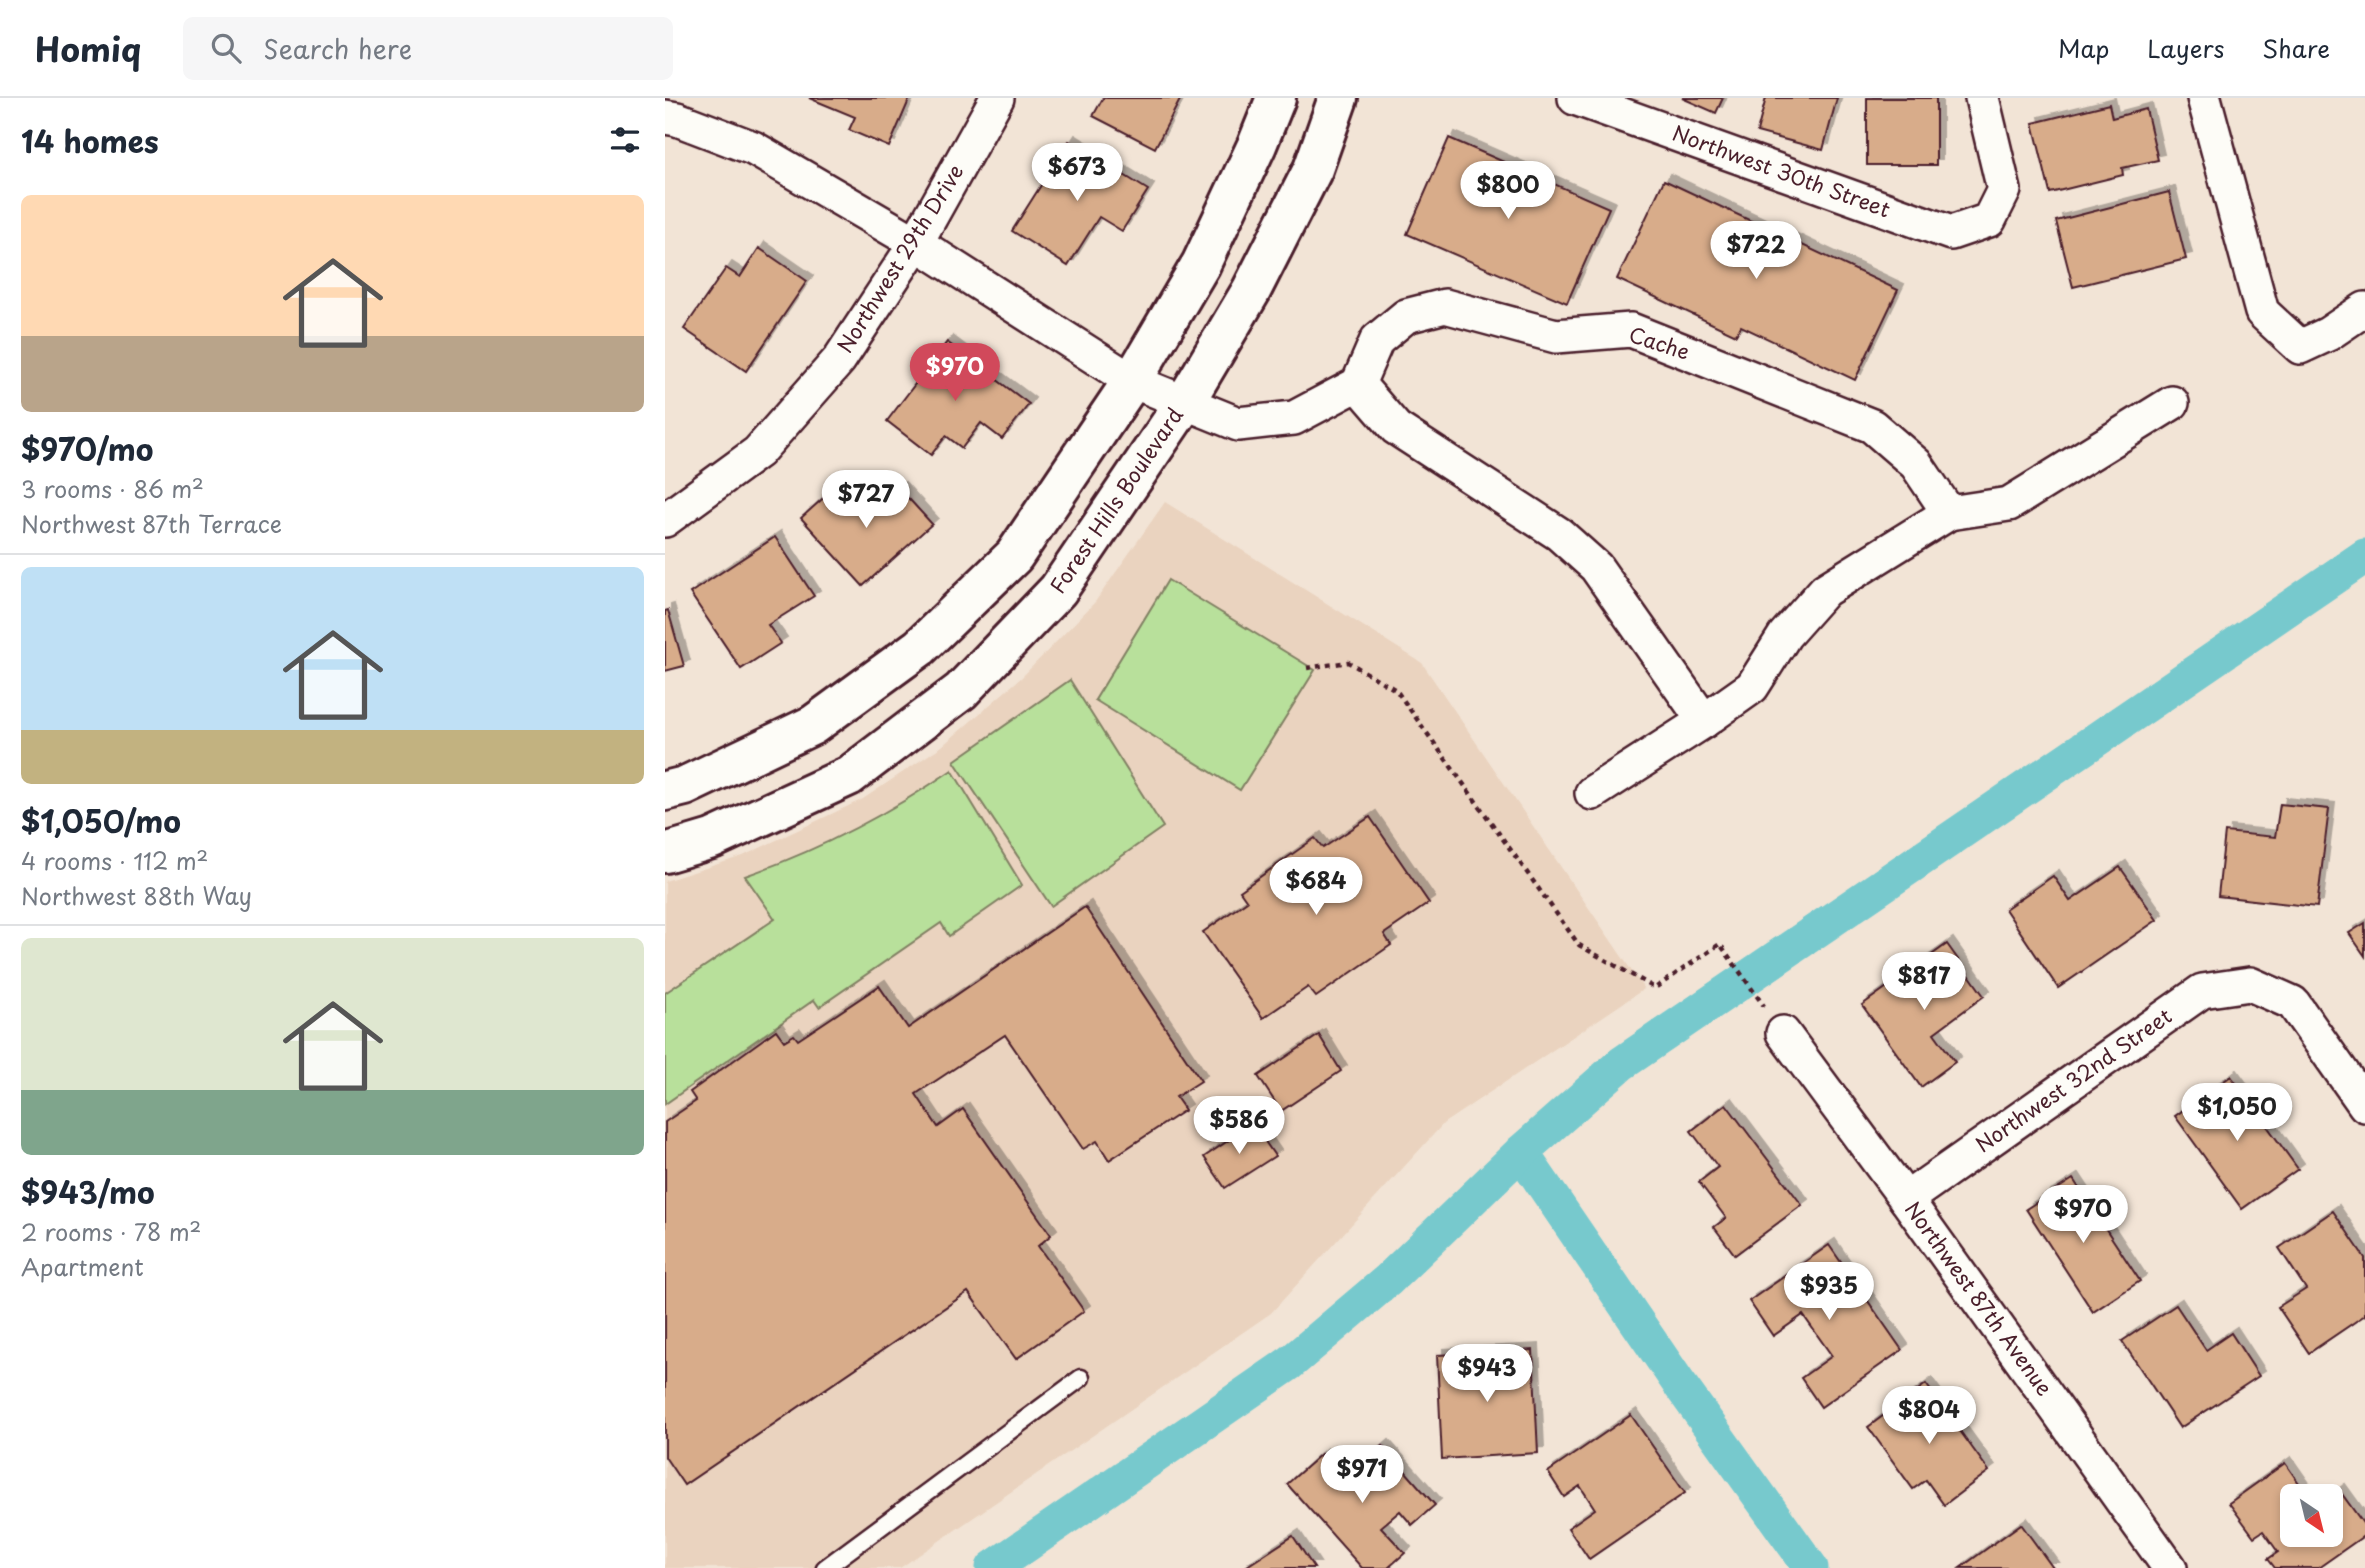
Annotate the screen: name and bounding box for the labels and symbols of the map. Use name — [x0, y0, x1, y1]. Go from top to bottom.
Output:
street label: Northwest 30th Street — [1668, 116, 1895, 224]
pin: $673 — [1036, 144, 1118, 203]
street label: Northwest 29th Drive — [828, 157, 970, 359]
pin: $800 — [1467, 162, 1549, 221]
pin: $722 — [1715, 222, 1797, 281]
street label: Cache — [1625, 317, 1694, 367]
pin: $970 — [914, 344, 996, 403]
street label: Forest Hills Boulevard — [1041, 400, 1190, 599]
pin: $727 — [825, 470, 907, 530]
pin: $684 — [1275, 858, 1357, 917]
pin: $817 — [1883, 953, 1965, 1012]
street label: Northwest 32nd Street — [1968, 999, 2178, 1159]
pin: $1,050 — [2180, 1084, 2294, 1143]
pin: $586 — [1198, 1096, 1280, 1156]
pin: $970 — [2042, 1186, 2124, 1245]
street label: Northwest 87th Avenue — [1898, 1194, 2061, 1402]
pin: $935 — [1788, 1262, 1870, 1322]
pin: $943 — [1446, 1344, 1528, 1404]
pin: $804 — [1888, 1386, 1970, 1446]
pin: $971 — [1321, 1446, 1403, 1505]
north arrow — [2280, 1484, 2343, 1547]

